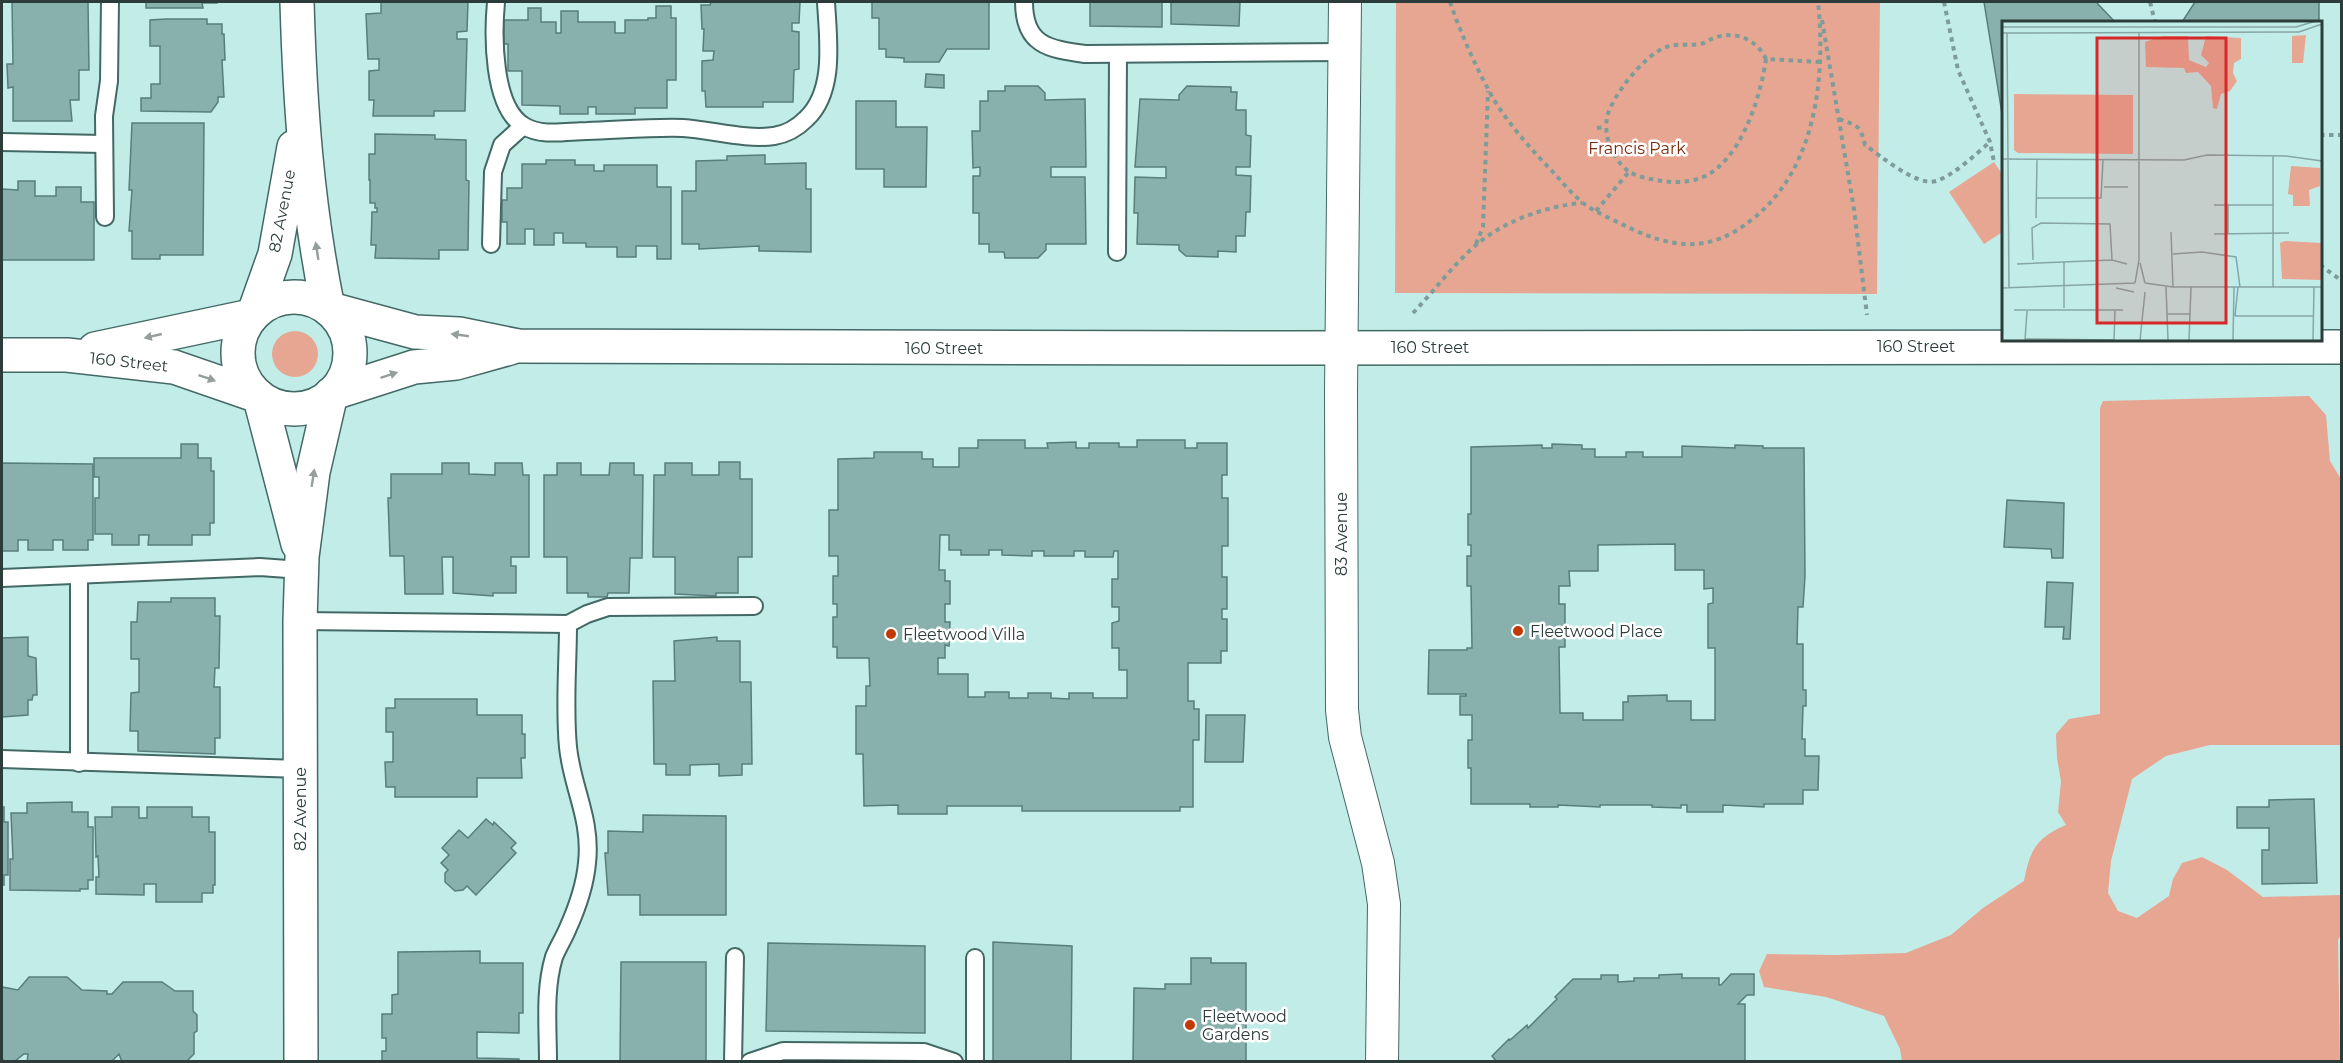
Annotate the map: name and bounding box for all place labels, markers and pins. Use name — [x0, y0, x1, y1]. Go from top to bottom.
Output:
place label: Fleetwood Place — [1530, 622, 1663, 641]
marker: Fleetwood Place — [1511, 624, 1525, 638]
place label: Fleetwood Villa — [903, 625, 1025, 644]
marker: Fleetwood Villa — [884, 627, 898, 641]
place label: Fleetwood Gardens — [1202, 1007, 1287, 1044]
marker: Fleetwood Gardens — [1183, 1018, 1197, 1032]

